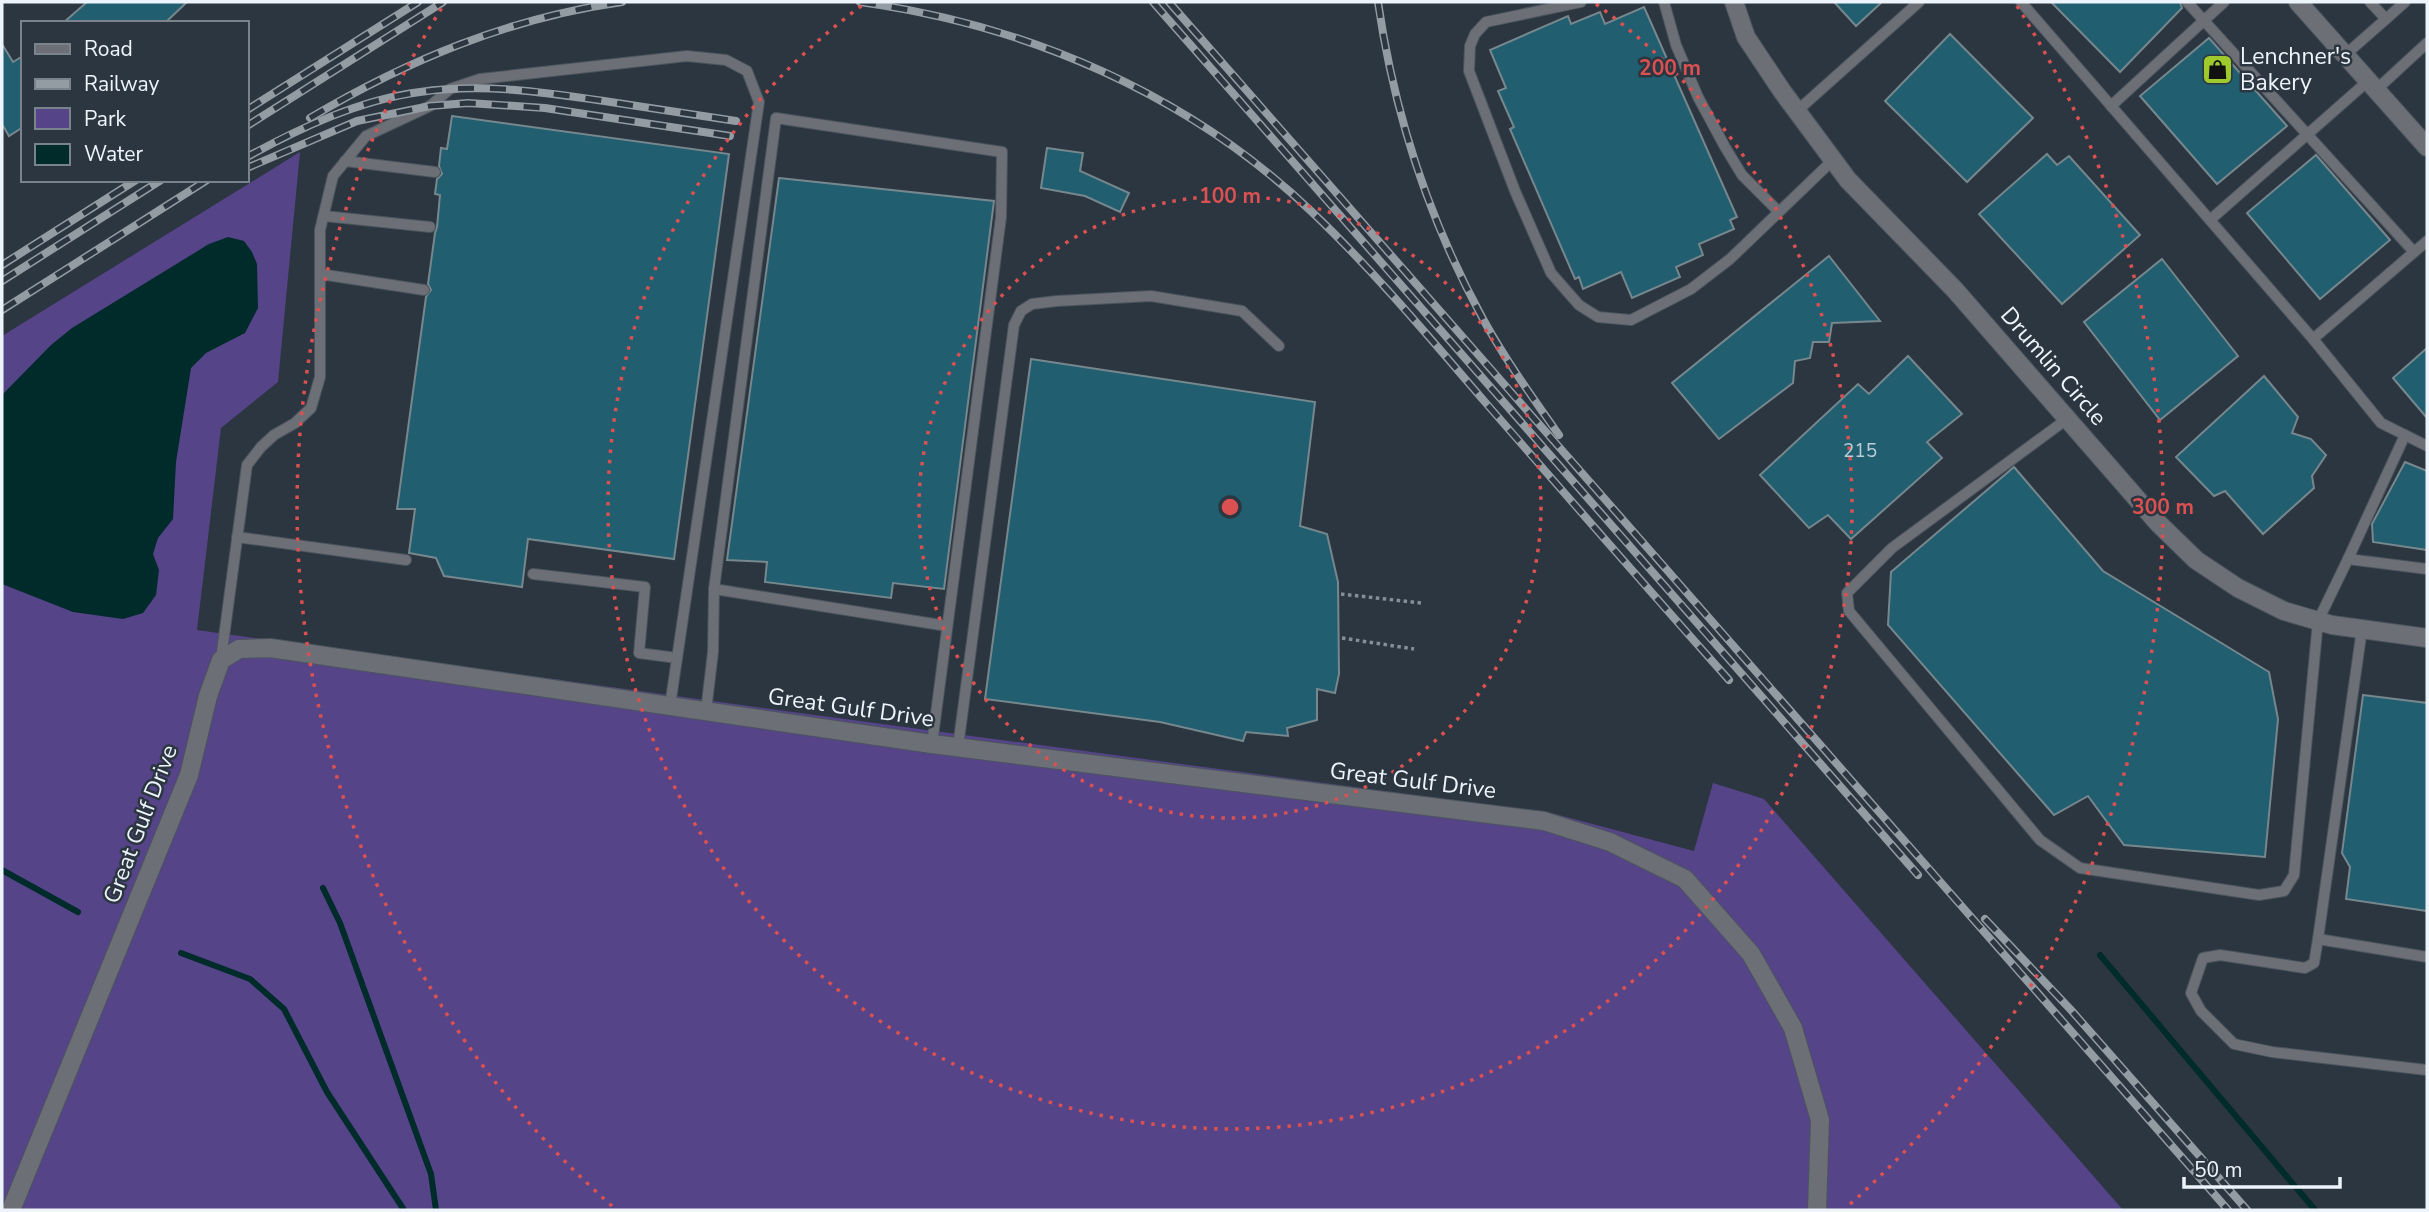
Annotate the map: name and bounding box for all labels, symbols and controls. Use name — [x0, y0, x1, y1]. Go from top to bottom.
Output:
legend — [21, 21, 248, 182]
text: Road — [84, 35, 133, 63]
place label: Lenchner's Bakery — [2240, 41, 2351, 98]
shop icon: Lenchner's Bakery — [2200, 52, 2234, 86]
text: 200 m — [1639, 54, 1701, 82]
text: Railway — [84, 70, 159, 98]
text: Park — [84, 105, 126, 133]
text: Water — [84, 140, 143, 168]
text: 100 m — [1199, 182, 1261, 210]
street label: Drumlin Circle — [1994, 300, 2114, 432]
house number: 215 — [1843, 438, 1877, 464]
text: 300 m — [2132, 493, 2194, 521]
centre of rings — [1218, 495, 1242, 519]
street label: Great Gulf Drive — [766, 680, 936, 735]
street label: Great Gulf Drive — [96, 740, 185, 908]
street label: Great Gulf Drive — [1328, 755, 1498, 806]
scale bar — [2184, 1146, 2340, 1190]
text: 50 m — [2194, 1156, 2243, 1184]

